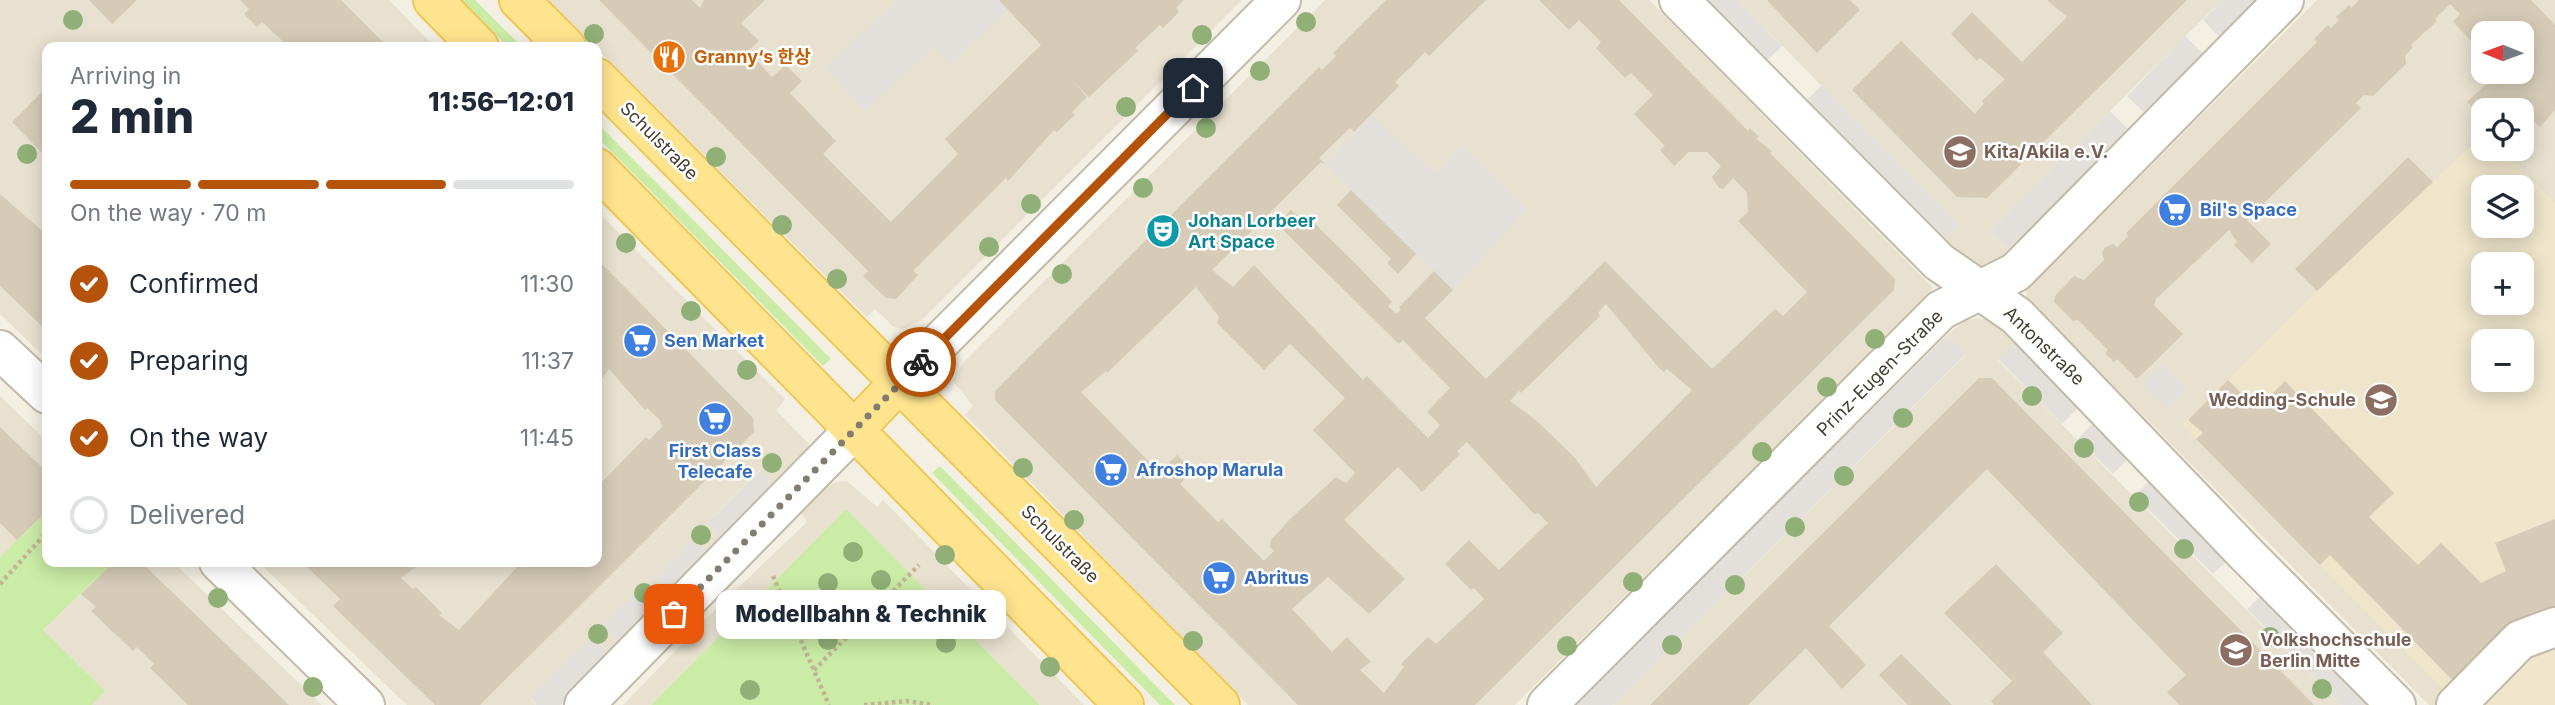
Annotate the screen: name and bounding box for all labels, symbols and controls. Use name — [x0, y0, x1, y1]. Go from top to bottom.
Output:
north arrow — [2471, 21, 2534, 84]
map controls — [2471, 21, 2534, 392]
restaurant icon: Granny‘s 한상 — [650, 38, 688, 76]
place label: Granny‘s 한상 — [694, 46, 811, 67]
pin — [1163, 58, 1223, 118]
text: Arriving in — [70, 62, 181, 90]
icon: home — [1174, 69, 1212, 107]
text: 11:56–12:01 — [428, 86, 574, 117]
text: 2 min — [70, 88, 194, 144]
street label: Schulstraße — [616, 97, 703, 184]
button: locate — [2471, 98, 2534, 161]
school or university icon: Kita/Akila e.V. — [1941, 133, 1979, 171]
place label: Kita/Akila e.V. — [1984, 141, 2108, 162]
button: layers — [2471, 175, 2534, 238]
supermarket icon: Bil's Space — [2156, 191, 2194, 229]
text: On the way · 70 m — [70, 199, 266, 227]
place label: Bil's Space — [2200, 199, 2297, 220]
place label: Johan Lorbeer Art Space — [1188, 210, 1316, 252]
theatre icon: Johan Lorbeer Art Space — [1144, 212, 1182, 250]
button: + — [2471, 252, 2534, 315]
icon: check — [70, 265, 108, 303]
text: Confirmed — [129, 268, 259, 299]
text: 11:30 — [520, 270, 574, 298]
street label: Antonstraße — [2000, 302, 2089, 389]
street label: Prinz-Eugen-Straße — [1812, 305, 1947, 440]
supermarket icon: Sen Market — [621, 322, 659, 360]
courier — [886, 327, 956, 397]
button: − — [2471, 329, 2534, 392]
place label: Sen Market — [664, 330, 765, 351]
icon: check — [70, 342, 108, 380]
icon: bike — [902, 343, 940, 381]
text: Preparing — [129, 345, 249, 376]
text: 11:37 — [521, 347, 574, 375]
school or university icon: Wedding-Schule — [2362, 381, 2400, 419]
place label: Wedding-Schule — [2209, 389, 2356, 410]
supermarket icon: First Class Telecafe — [696, 400, 734, 438]
icon: check — [70, 419, 108, 457]
text: On the way — [129, 422, 268, 453]
text: 11:45 — [520, 424, 574, 452]
place label: First Class Telecafe — [669, 440, 761, 482]
supermarket icon: Afroshop Marula — [1092, 451, 1130, 489]
place label: Afroshop Marula — [1136, 459, 1283, 480]
text: Delivered — [129, 499, 245, 530]
street label: Schulstraße — [1017, 500, 1104, 587]
supermarket icon: Abritus — [1200, 559, 1238, 597]
place label: Abritus — [1244, 567, 1309, 588]
pin — [644, 584, 704, 644]
callout: Modellbahn & Technik — [716, 590, 1006, 638]
icon: bag — [655, 595, 693, 633]
text: Modellbahn & Technik — [735, 600, 987, 628]
place label: Volkshochschule Berlin Mitte — [2260, 629, 2412, 671]
school or university icon: Volkshochschule Berlin Mitte — [2217, 631, 2255, 669]

